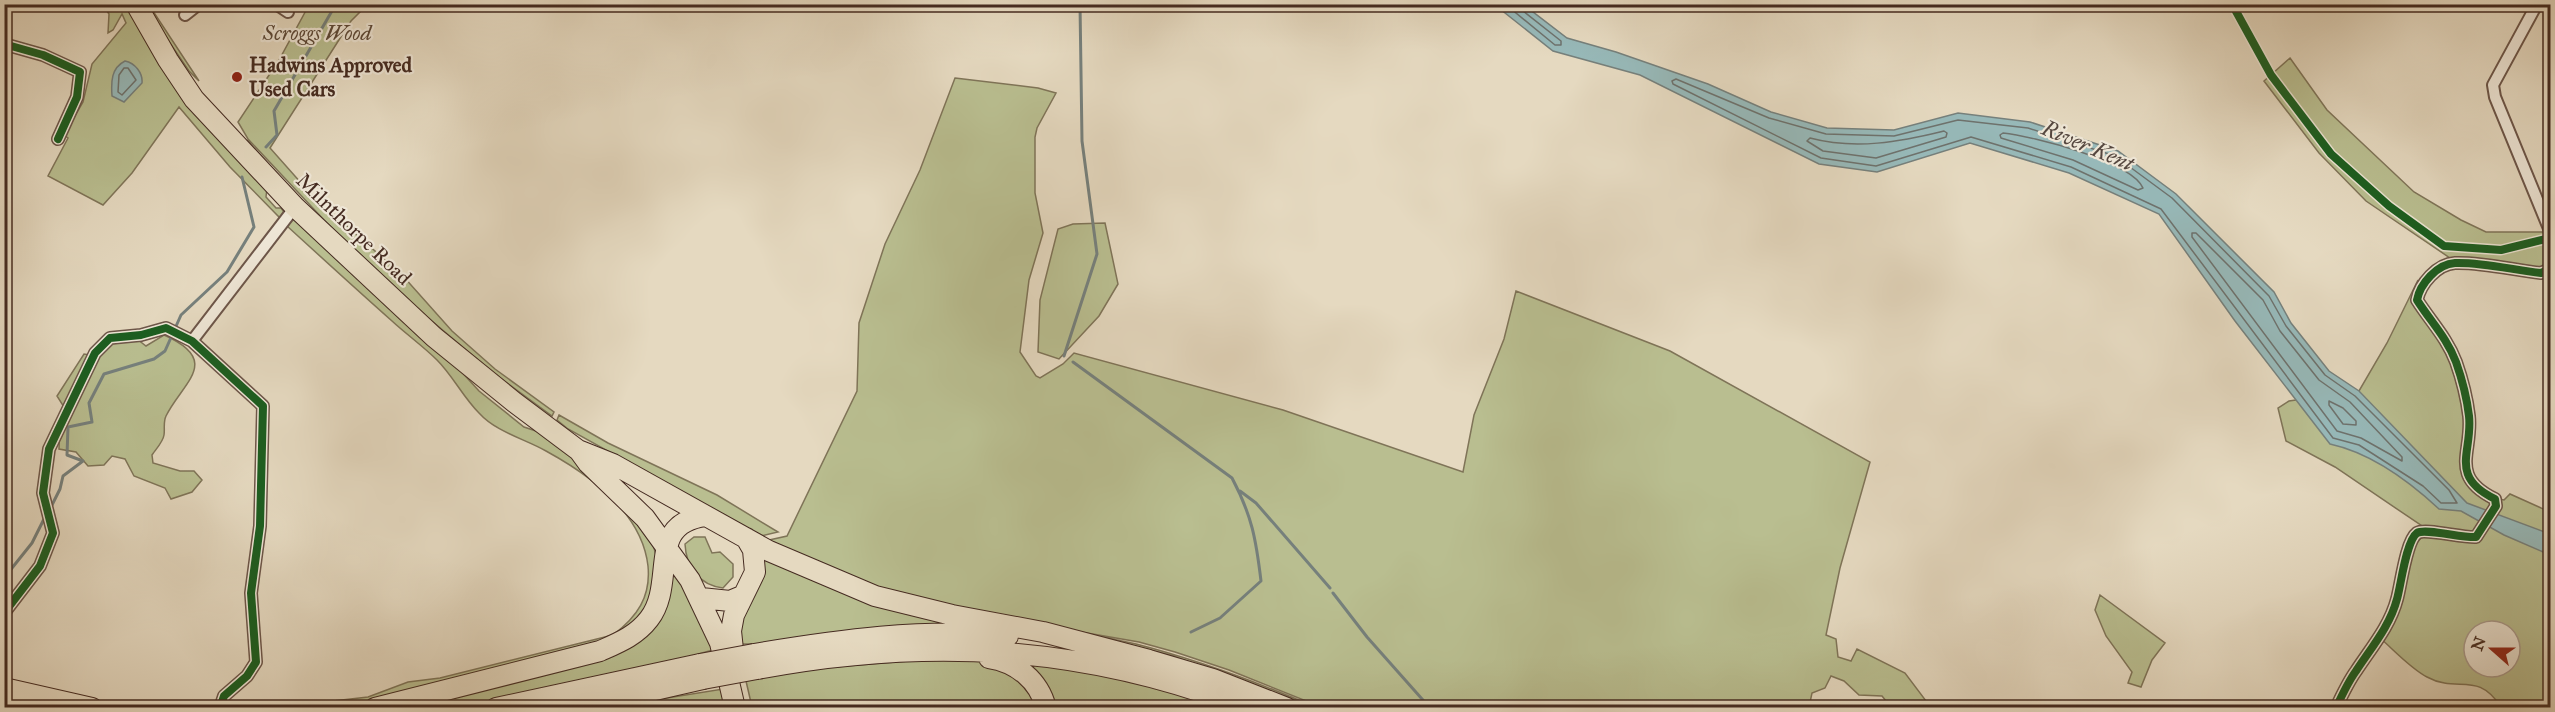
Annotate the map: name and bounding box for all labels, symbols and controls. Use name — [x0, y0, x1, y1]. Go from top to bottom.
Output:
park label: Scroggs Wood — [262, 20, 373, 46]
place label: Hadwins Approved Used Cars — [249, 52, 413, 102]
marker: Hadwins Approved Used Cars — [230, 70, 244, 84]
water label: River Kent — [2037, 114, 2139, 177]
street label: Milnthorpe Road — [291, 167, 417, 291]
north arrow — [2462, 619, 2522, 679]
text: N — [2467, 634, 2490, 654]

